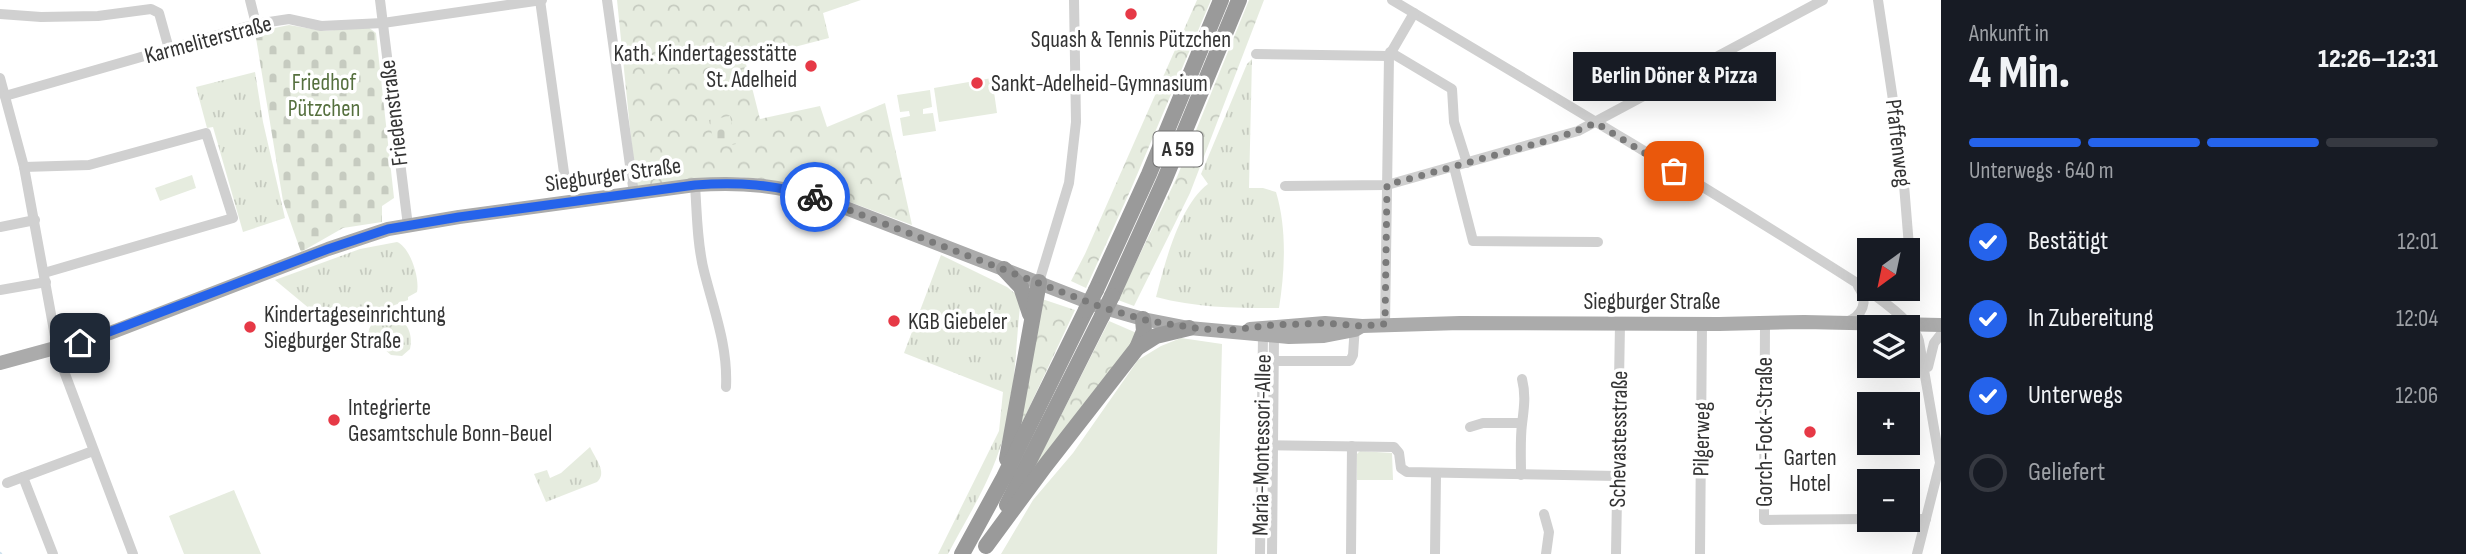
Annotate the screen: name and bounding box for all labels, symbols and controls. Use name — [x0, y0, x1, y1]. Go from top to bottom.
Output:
marker: Squash & Tennis Pützchen — [1123, 6, 1139, 22]
street label: Karmeliterstraße — [142, 10, 275, 70]
text: Ankunft in — [1969, 20, 2049, 48]
place label: Squash & Tennis Pützchen — [1031, 26, 1231, 54]
place label: Kath. Kindertagesstätte St. Adelheid — [614, 40, 797, 94]
text: 12:26–12:31 — [2318, 44, 2438, 75]
text: 4 Min. — [1969, 46, 2070, 101]
callout: Berlin Döner & Pizza — [1572, 52, 1776, 101]
street label: Friedenstraße — [374, 58, 414, 168]
marker: Kath. Kindertagesstätte St. Adelheid — [803, 58, 819, 74]
text: Berlin Döner & Pizza — [1592, 62, 1757, 90]
park label: Friedhof Pützchen — [288, 69, 360, 123]
place label: Sankt-Adelheid-Gymnasium — [991, 70, 1208, 98]
marker: Sankt-Adelheid-Gymnasium — [969, 75, 985, 91]
street label: Pfaffenweg — [1879, 98, 1917, 189]
road number: A 59 — [1154, 132, 1202, 166]
pin — [1644, 141, 1704, 201]
street label: Siegburger Straße — [543, 152, 683, 198]
icon: bag — [1655, 152, 1693, 190]
text: Unterwegs · 640 m — [1969, 157, 2114, 185]
courier — [780, 162, 850, 232]
icon: bike — [796, 178, 834, 216]
icon: check — [1969, 223, 2007, 261]
text: Bestätigt — [2028, 226, 2108, 257]
text: 12:01 — [2398, 228, 2438, 256]
north arrow — [1857, 238, 1920, 301]
map controls — [1857, 238, 1920, 532]
street label: Siegburger Straße — [1583, 288, 1721, 316]
icon: check — [1969, 300, 2007, 338]
place label: Kindertageseinrichtung Siegburger Straße — [264, 301, 446, 355]
text: In Zubereitung — [2028, 303, 2154, 334]
text: 12:04 — [2396, 305, 2438, 333]
place label: KGB Giebeler — [908, 308, 1008, 336]
pin — [50, 313, 110, 373]
marker: KGB Giebeler — [886, 313, 902, 329]
button: layers — [1857, 315, 1920, 378]
marker: Kindertageseinrichtung Siegburger Straße — [242, 319, 258, 335]
icon: home — [61, 324, 99, 362]
street label: Maria-Montessori-Allee — [1246, 354, 1278, 536]
street label: Gorch-Fock-Straße — [1751, 357, 1779, 507]
street label: Schevastesstraße — [1604, 370, 1634, 508]
icon: check — [1969, 377, 2007, 415]
text: Unterwegs — [2028, 380, 2123, 411]
text: 12:06 — [2396, 382, 2438, 410]
button: + — [1857, 392, 1920, 455]
place label: Integrierte Gesamtschule Bonn-Beuel — [348, 394, 552, 448]
street label: Pilgerweg — [1687, 401, 1717, 477]
marker: Integrierte Gesamtschule Bonn-Beuel — [326, 412, 342, 428]
marker: Garten Hotel — [1802, 424, 1818, 440]
place label: Garten Hotel — [1783, 444, 1837, 498]
text: Geliefert — [2028, 457, 2105, 488]
button: − — [1857, 469, 1920, 532]

